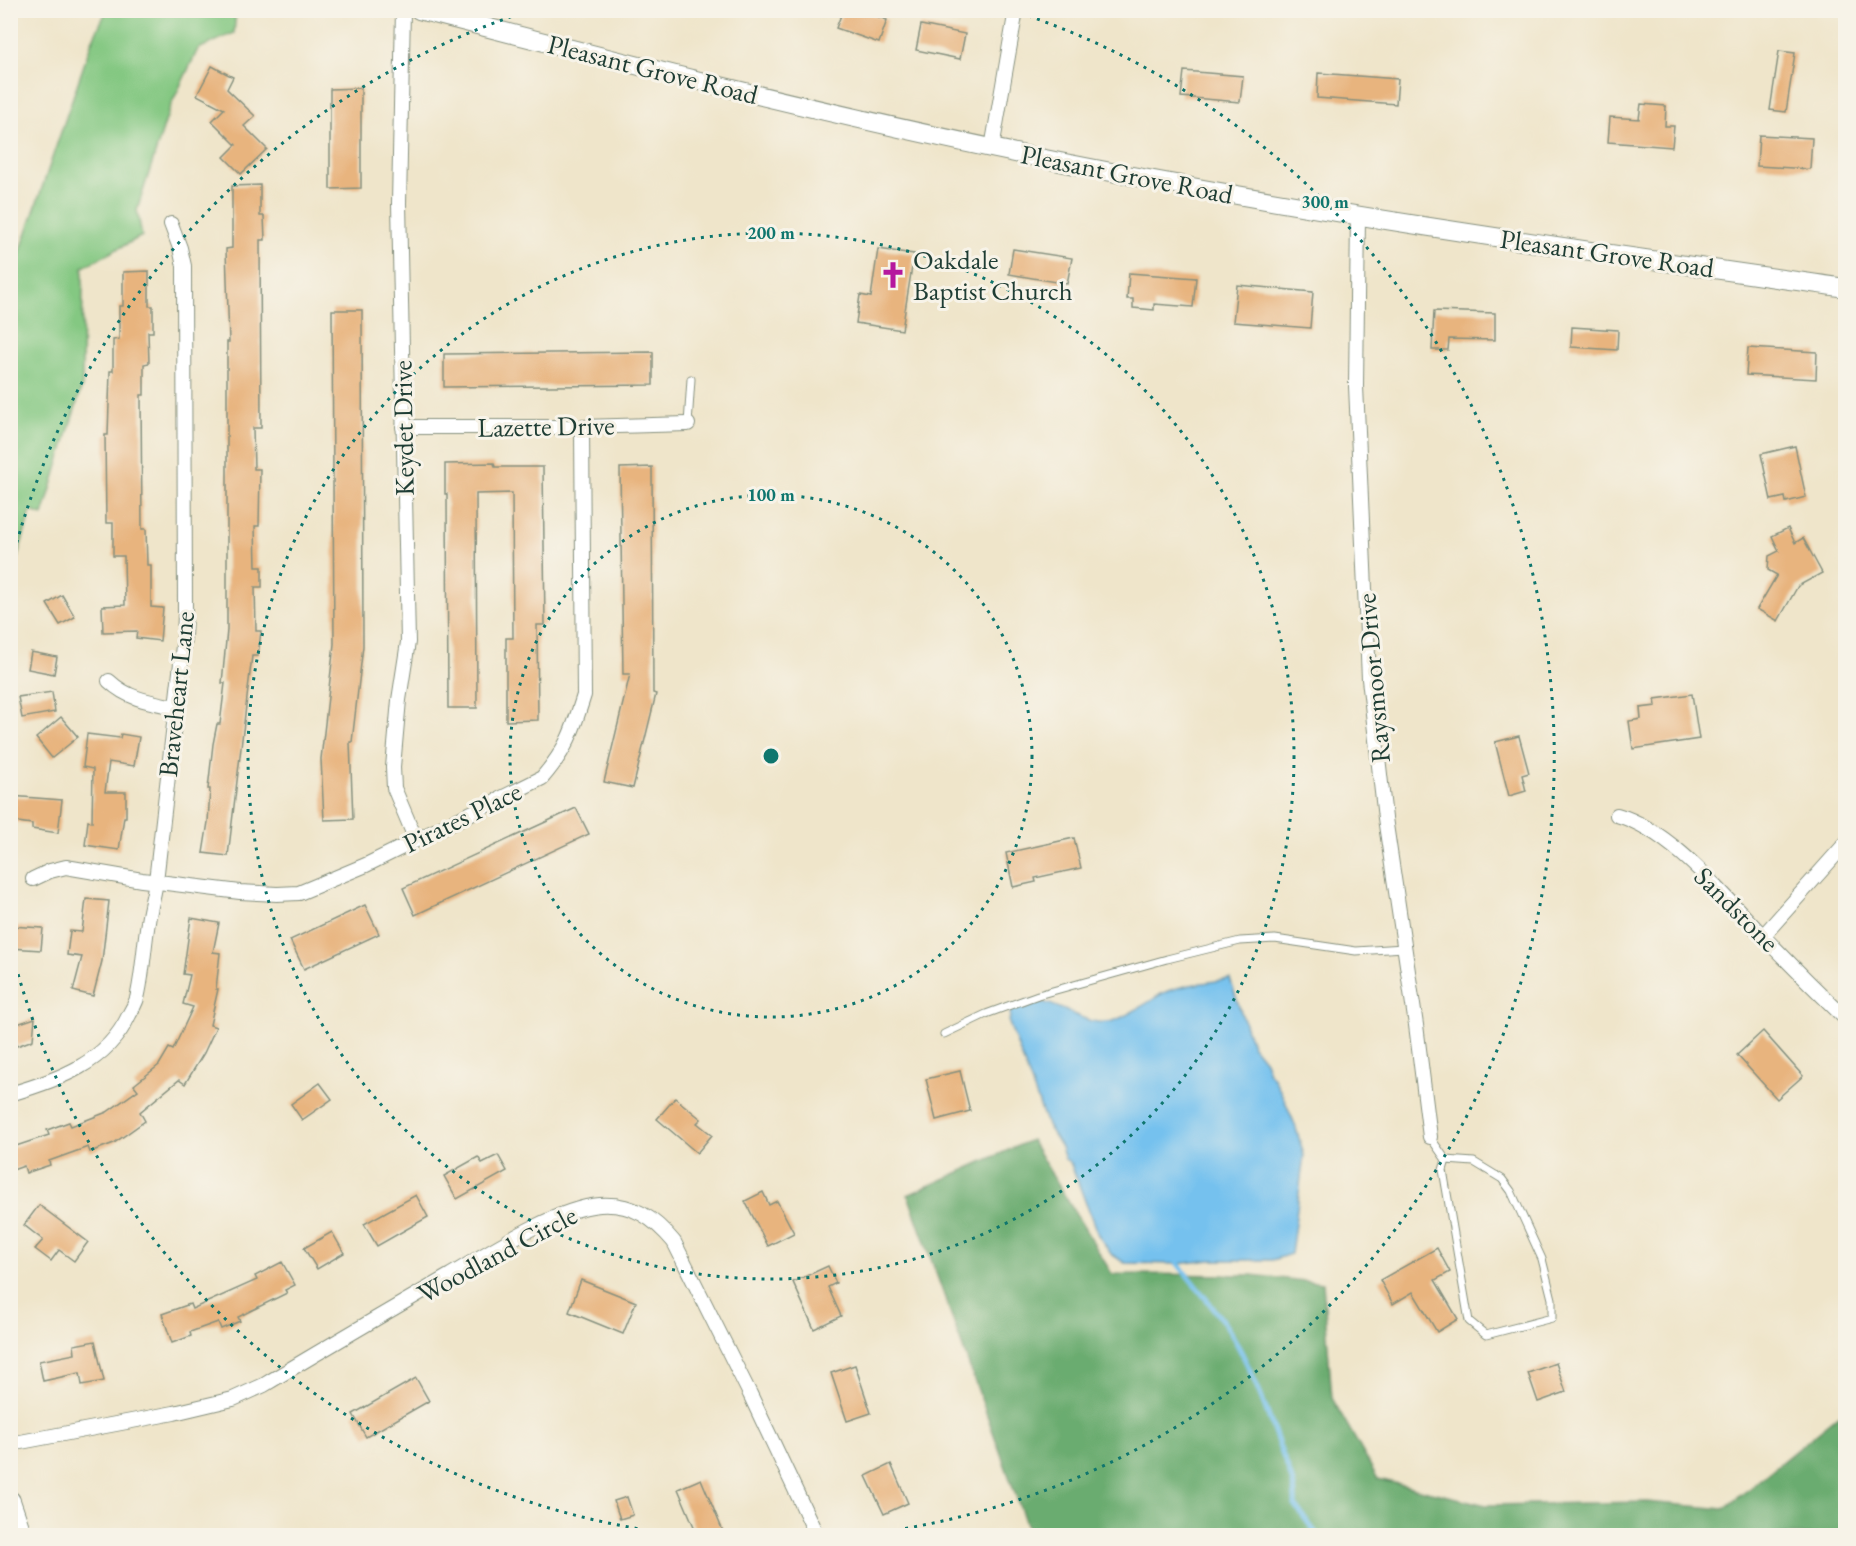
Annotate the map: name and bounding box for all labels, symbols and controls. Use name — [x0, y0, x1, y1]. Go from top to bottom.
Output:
street label: Pleasant Grove Road — [544, 26, 762, 112]
street label: Pleasant Grove Road — [1018, 136, 1236, 212]
text: 300 m — [1301, 190, 1349, 213]
text: 200 m — [747, 221, 795, 244]
street label: Pleasant Grove Road — [1498, 221, 1716, 285]
place label: Oakdale Baptist Church — [913, 242, 1073, 308]
church icon: Oakdale Baptist Church — [878, 260, 908, 290]
street label: Keydet Drive — [384, 360, 422, 496]
street label: Lazette Drive — [477, 407, 615, 445]
text: 100 m — [747, 483, 795, 506]
street label: Raysmoor Drive — [1348, 592, 1398, 764]
street label: Braveheart Lane — [150, 610, 202, 778]
centre of rings — [761, 746, 781, 766]
street label: Pirates Place — [397, 773, 527, 861]
street label: Sandstone — [1687, 859, 1787, 959]
street label: Woodland Circle — [411, 1197, 583, 1311]

